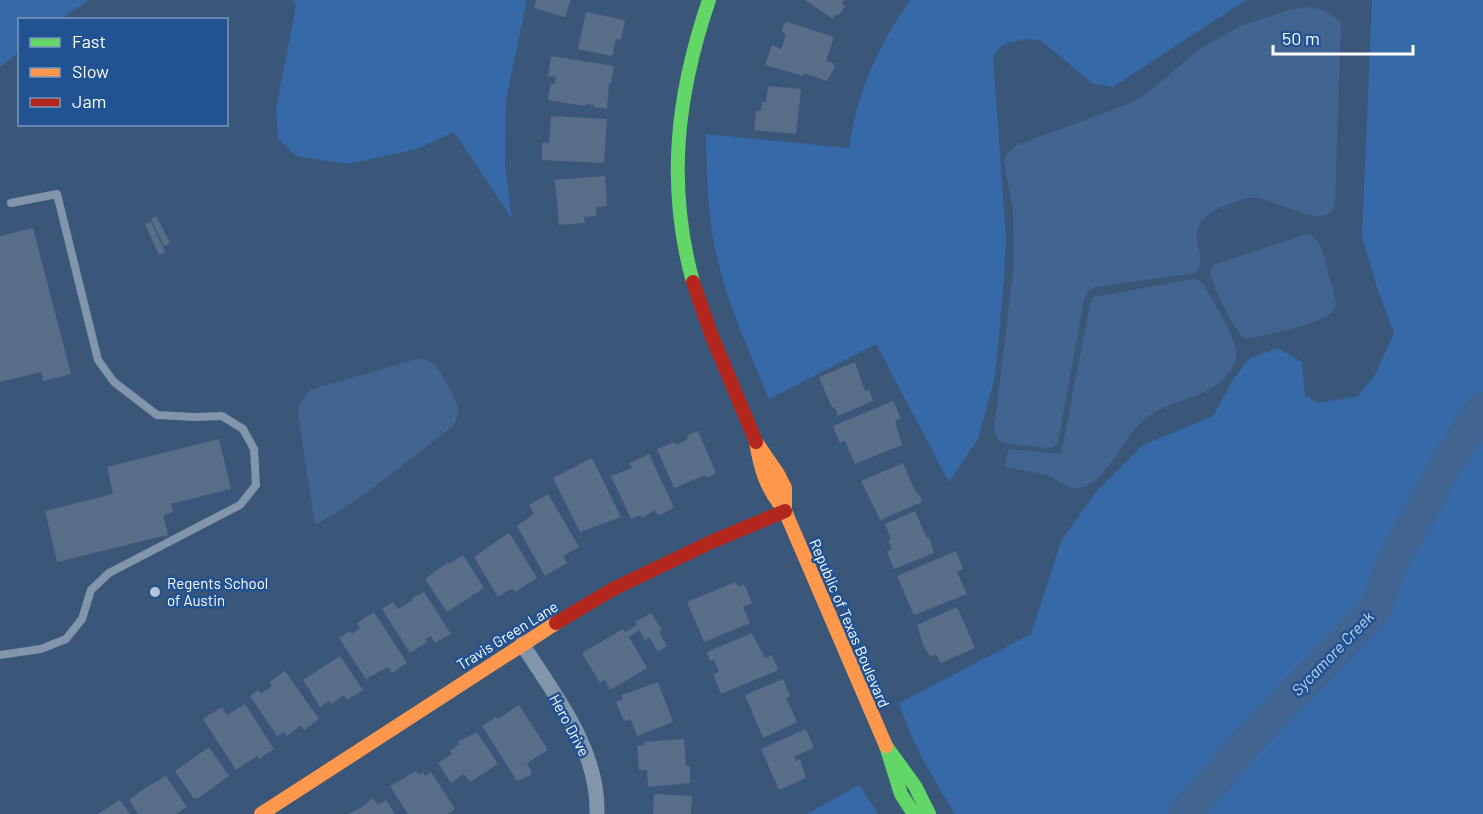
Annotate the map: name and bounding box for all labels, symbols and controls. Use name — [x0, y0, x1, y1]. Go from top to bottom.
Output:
legend — [18, 18, 228, 126]
scale bar — [1273, 18, 1412, 56]
text: 50 m — [1282, 27, 1320, 49]
text: Fast — [72, 30, 106, 52]
text: Slow — [72, 60, 109, 82]
text: Jam — [72, 90, 106, 112]
street label: Republic of Texas Boulevard — [806, 536, 894, 710]
place label: Regents School of Austin — [167, 574, 268, 609]
marker: Regents School of Austin — [148, 585, 162, 599]
street label: Travis Green Lane — [453, 597, 561, 673]
water label: Sycamore Creek — [1287, 607, 1377, 699]
street label: Hero Drive — [546, 691, 594, 759]

